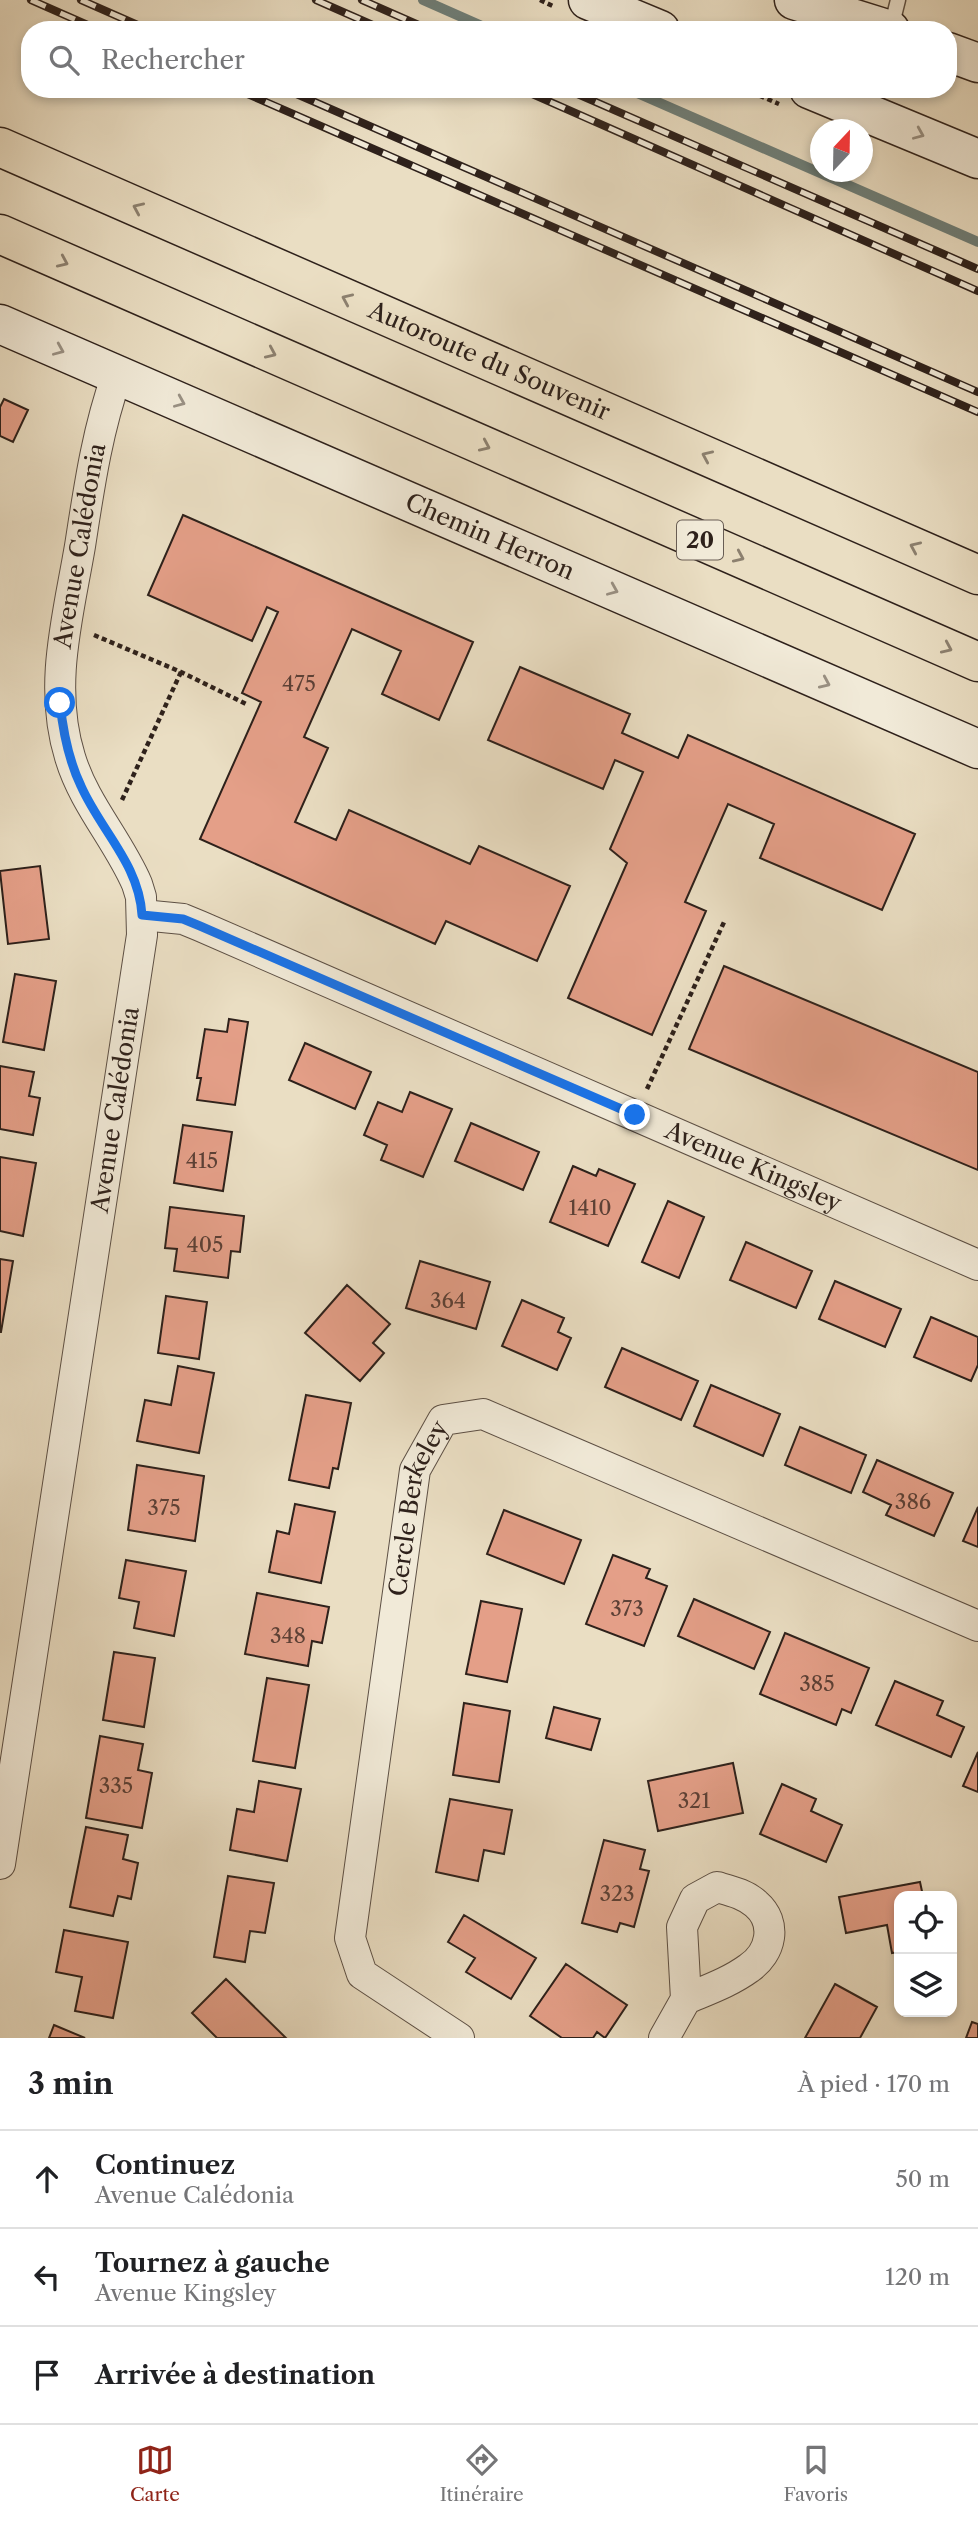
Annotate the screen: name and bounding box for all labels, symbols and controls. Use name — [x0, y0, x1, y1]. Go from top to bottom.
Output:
search box — [21, 21, 957, 98]
icon: search — [45, 41, 83, 79]
text: Rechercher — [101, 44, 245, 76]
north arrow — [810, 119, 873, 182]
one-way arrow — [911, 126, 924, 140]
one-way arrow — [133, 202, 146, 216]
one-way arrow — [55, 254, 68, 268]
one-way arrow — [342, 293, 354, 307]
street label: Autoroute du Souvenir — [363, 295, 615, 426]
one-way arrow — [51, 342, 64, 356]
one-way arrow — [264, 345, 276, 359]
one-way arrow — [173, 394, 185, 408]
one-way arrow — [478, 438, 491, 452]
street label: Avenue Calédonia — [48, 440, 111, 651]
one-way arrow — [702, 450, 714, 464]
street label: Chemin Herron — [401, 487, 579, 586]
road number: 20 — [677, 520, 723, 560]
one-way arrow — [910, 541, 923, 555]
one-way arrow — [732, 549, 744, 563]
one-way arrow — [606, 582, 618, 596]
one-way arrow — [940, 640, 952, 654]
house number: 475 — [282, 671, 316, 696]
one-way arrow — [818, 674, 830, 688]
route start — [44, 687, 75, 718]
street label: Avenue Calédonia — [85, 1004, 145, 1216]
route end — [619, 1099, 650, 1130]
street label: Avenue Kingsley — [660, 1115, 847, 1218]
house number: 415 — [186, 1148, 218, 1173]
house number: 1410 — [568, 1195, 612, 1220]
house number: 405 — [187, 1232, 223, 1257]
house number: 364 — [430, 1288, 466, 1313]
street label: Cercle Berkeley — [383, 1415, 454, 1598]
house number: 386 — [895, 1489, 931, 1514]
house number: 375 — [147, 1495, 181, 1520]
house number: 373 — [610, 1596, 644, 1621]
house number: 348 — [270, 1623, 306, 1648]
house number: 385 — [799, 1671, 835, 1696]
house number: 335 — [99, 1773, 133, 1798]
house number: 321 — [678, 1788, 710, 1813]
house number: 323 — [599, 1881, 635, 1906]
map controls — [894, 1891, 957, 2017]
button: locate — [894, 1891, 957, 1954]
button: layers — [894, 1954, 957, 2017]
text: 3 min — [28, 2065, 114, 2102]
text: À pied · 170 m — [798, 2070, 950, 2098]
text: Continuez — [95, 2149, 235, 2181]
icon: ahead — [28, 2160, 66, 2198]
text: 50 m — [895, 2165, 950, 2193]
text: Avenue Calédonia — [95, 2181, 294, 2209]
text: Tournez à gauche — [95, 2247, 330, 2279]
icon: left — [28, 2258, 66, 2296]
text: 120 m — [885, 2263, 950, 2291]
text: Avenue Kingsley — [95, 2279, 276, 2307]
icon: arrive — [28, 2356, 66, 2394]
text: Arrivée à destination — [95, 2359, 375, 2391]
tab: Carte — [130, 2441, 180, 2506]
tab: Itinéraire — [440, 2441, 524, 2506]
tab: Favoris — [783, 2441, 848, 2506]

